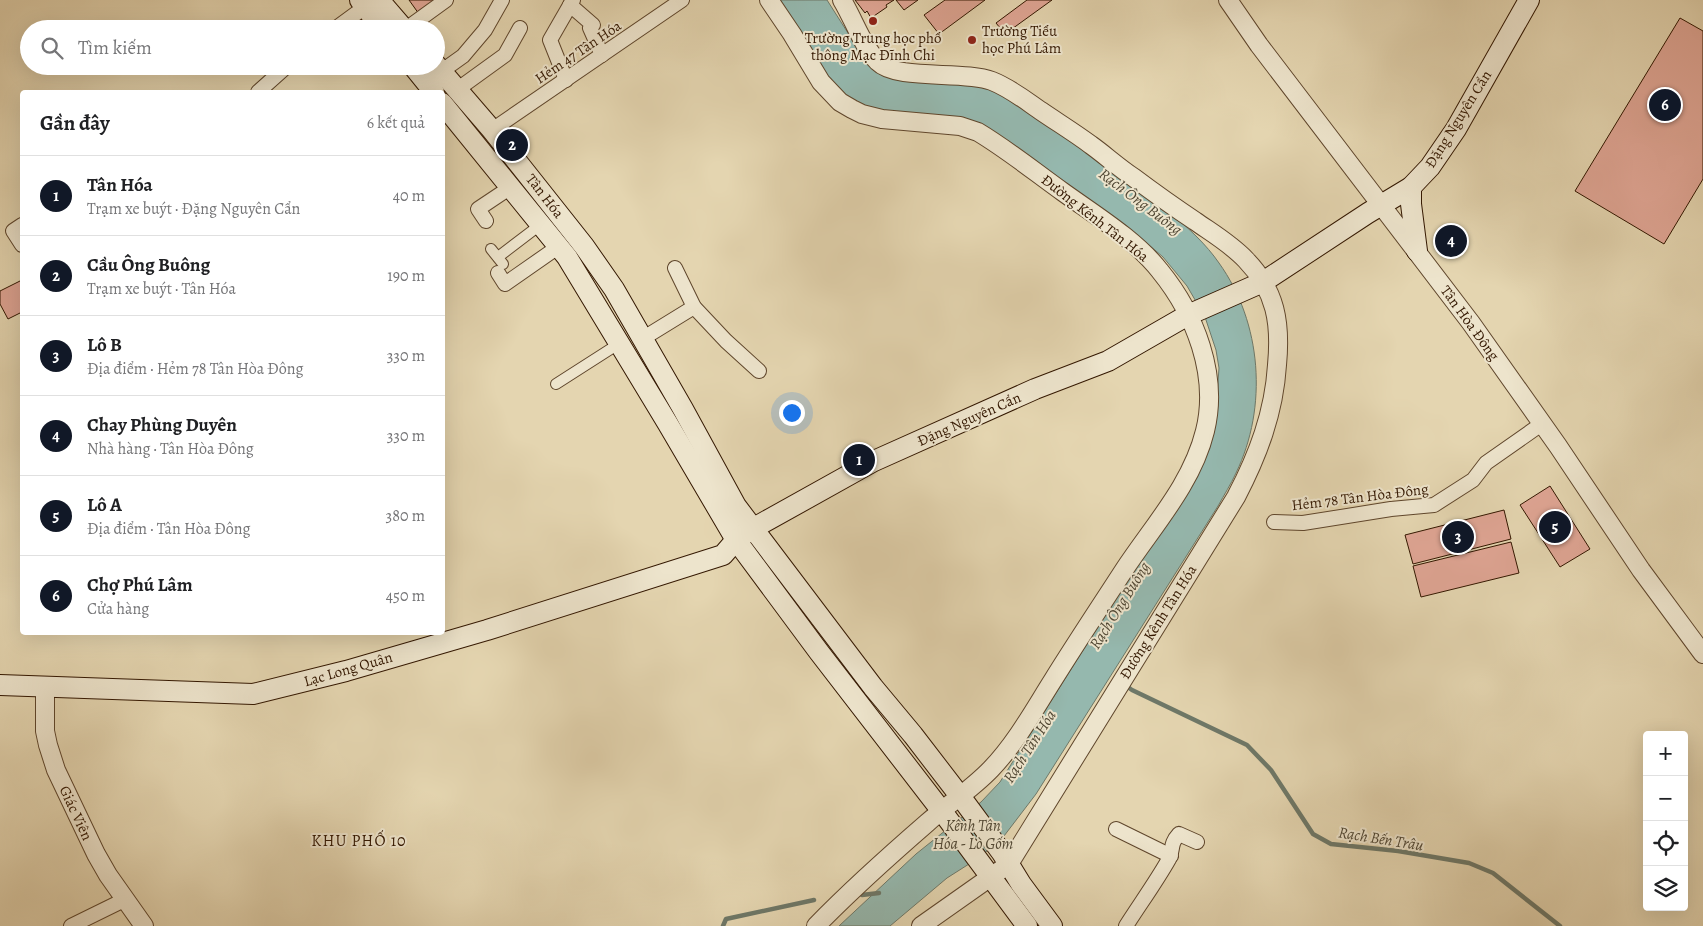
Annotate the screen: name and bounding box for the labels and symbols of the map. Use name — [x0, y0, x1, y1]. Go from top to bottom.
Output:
marker: Trường Trung học phổ thông Mạc Đĩnh Chi — [867, 15, 879, 27]
street label: Hẻm 47 Tân Hóa — [531, 16, 625, 88]
place label: Trường Tiểu học Phú Lâm — [982, 21, 1062, 58]
place label: Trường Trung học phổ thông Mạc Đĩnh Chi — [805, 28, 941, 65]
marker: Trường Tiểu học Phú Lâm — [966, 34, 978, 46]
street label: Đặng Nguyên Cẩn — [1420, 66, 1496, 172]
pin: 6 — [1649, 86, 1681, 124]
pin: 2 — [496, 126, 528, 164]
water label: Rạch Ông Buông — [1094, 163, 1187, 240]
street label: Tân Hóa — [521, 170, 569, 222]
street label: Đường Kênh Tân Hóa — [1037, 170, 1153, 266]
pin: 4 — [1435, 222, 1467, 260]
street label: Tân Hòa Đông — [1436, 282, 1504, 365]
street label: Đặng Nguyên Cẩn — [914, 387, 1024, 451]
your location — [779, 400, 805, 426]
pin: 1 — [843, 441, 875, 479]
street label: Hẻm 78 Tân Hòa Đông — [1290, 479, 1430, 515]
pin: 5 — [1539, 508, 1571, 546]
pin: 3 — [1442, 518, 1474, 556]
water label: Rạch Ông Buông — [1084, 558, 1155, 653]
street label: Đường Kênh Tân Hóa — [1115, 561, 1201, 683]
street label: Lạc Long Quân — [301, 647, 395, 691]
water label: Rạch Tân Hóa — [998, 705, 1062, 787]
street label: Giác Viên — [55, 782, 97, 844]
water label: Kênh Tân Hóa - Lò Gốm — [933, 815, 1013, 855]
water label: Rạch Bến Trâu — [1337, 821, 1425, 857]
district label: KHU PHỐ 10 — [311, 830, 407, 852]

